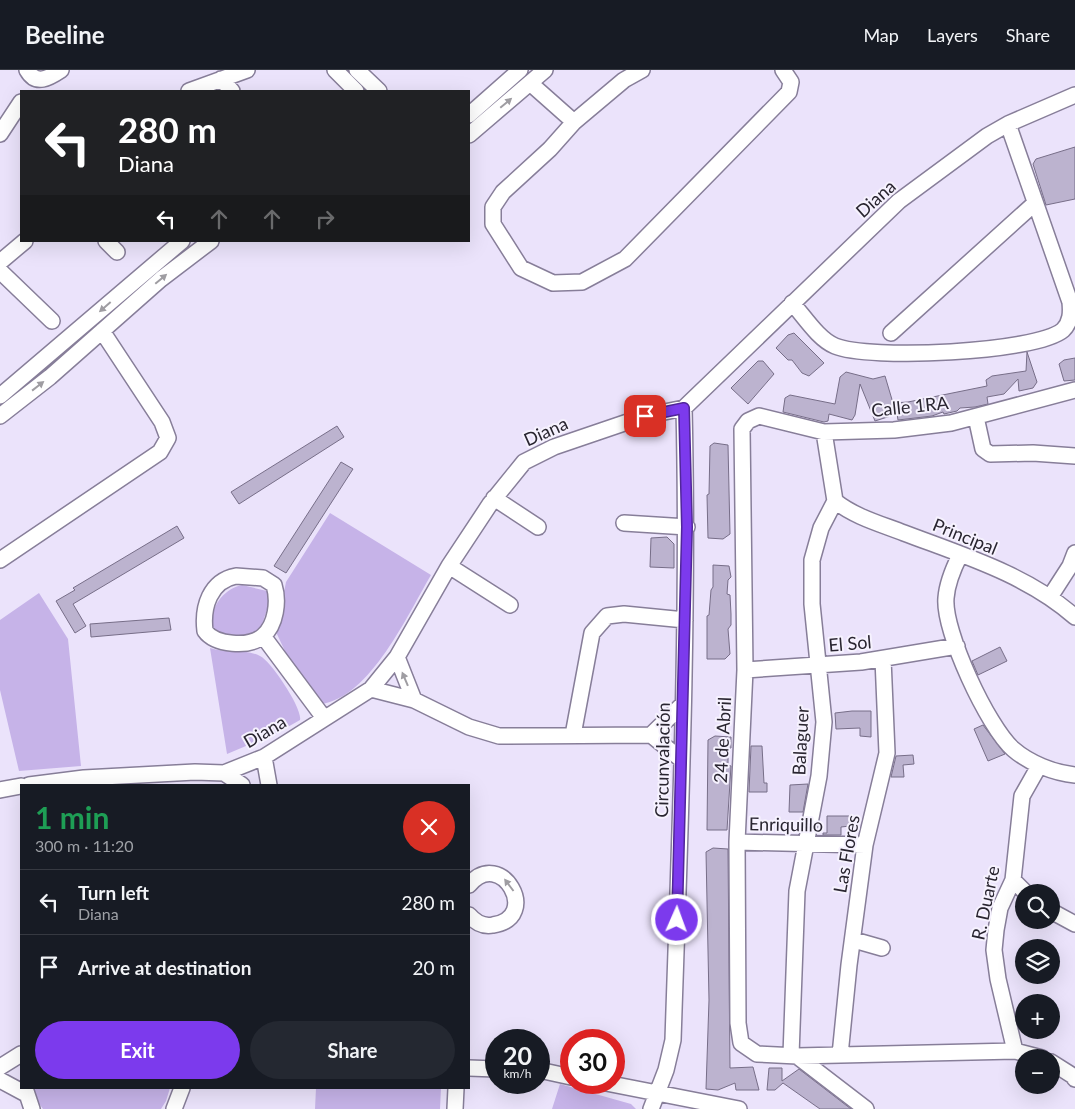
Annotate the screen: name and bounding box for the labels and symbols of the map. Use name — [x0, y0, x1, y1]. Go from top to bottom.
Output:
one-way arrow — [500, 98, 512, 109]
street label: Diana — [851, 175, 900, 222]
one-way arrow — [154, 274, 167, 285]
one-way arrow — [99, 301, 111, 313]
one-way arrow — [32, 381, 45, 392]
street label: Calle 1RA — [870, 391, 950, 421]
pin — [624, 395, 666, 437]
street label: Diana — [520, 412, 571, 450]
street label: Principal — [930, 513, 1001, 559]
street label: El Sol — [827, 630, 872, 656]
one-way arrow — [401, 672, 409, 686]
street label: 24 de Abril — [709, 696, 735, 784]
street label: Circunvalación — [650, 702, 674, 818]
street label: Balaguer — [787, 705, 813, 776]
street label: Diana — [239, 710, 290, 752]
street label: Enriquillo — [749, 812, 823, 836]
street label: Las Flores — [828, 813, 864, 894]
street label: R. Duarte — [966, 864, 1004, 942]
one-way arrow — [504, 878, 514, 892]
position arrow — [650, 893, 702, 945]
speed limit sign: 30 — [560, 1029, 625, 1094]

